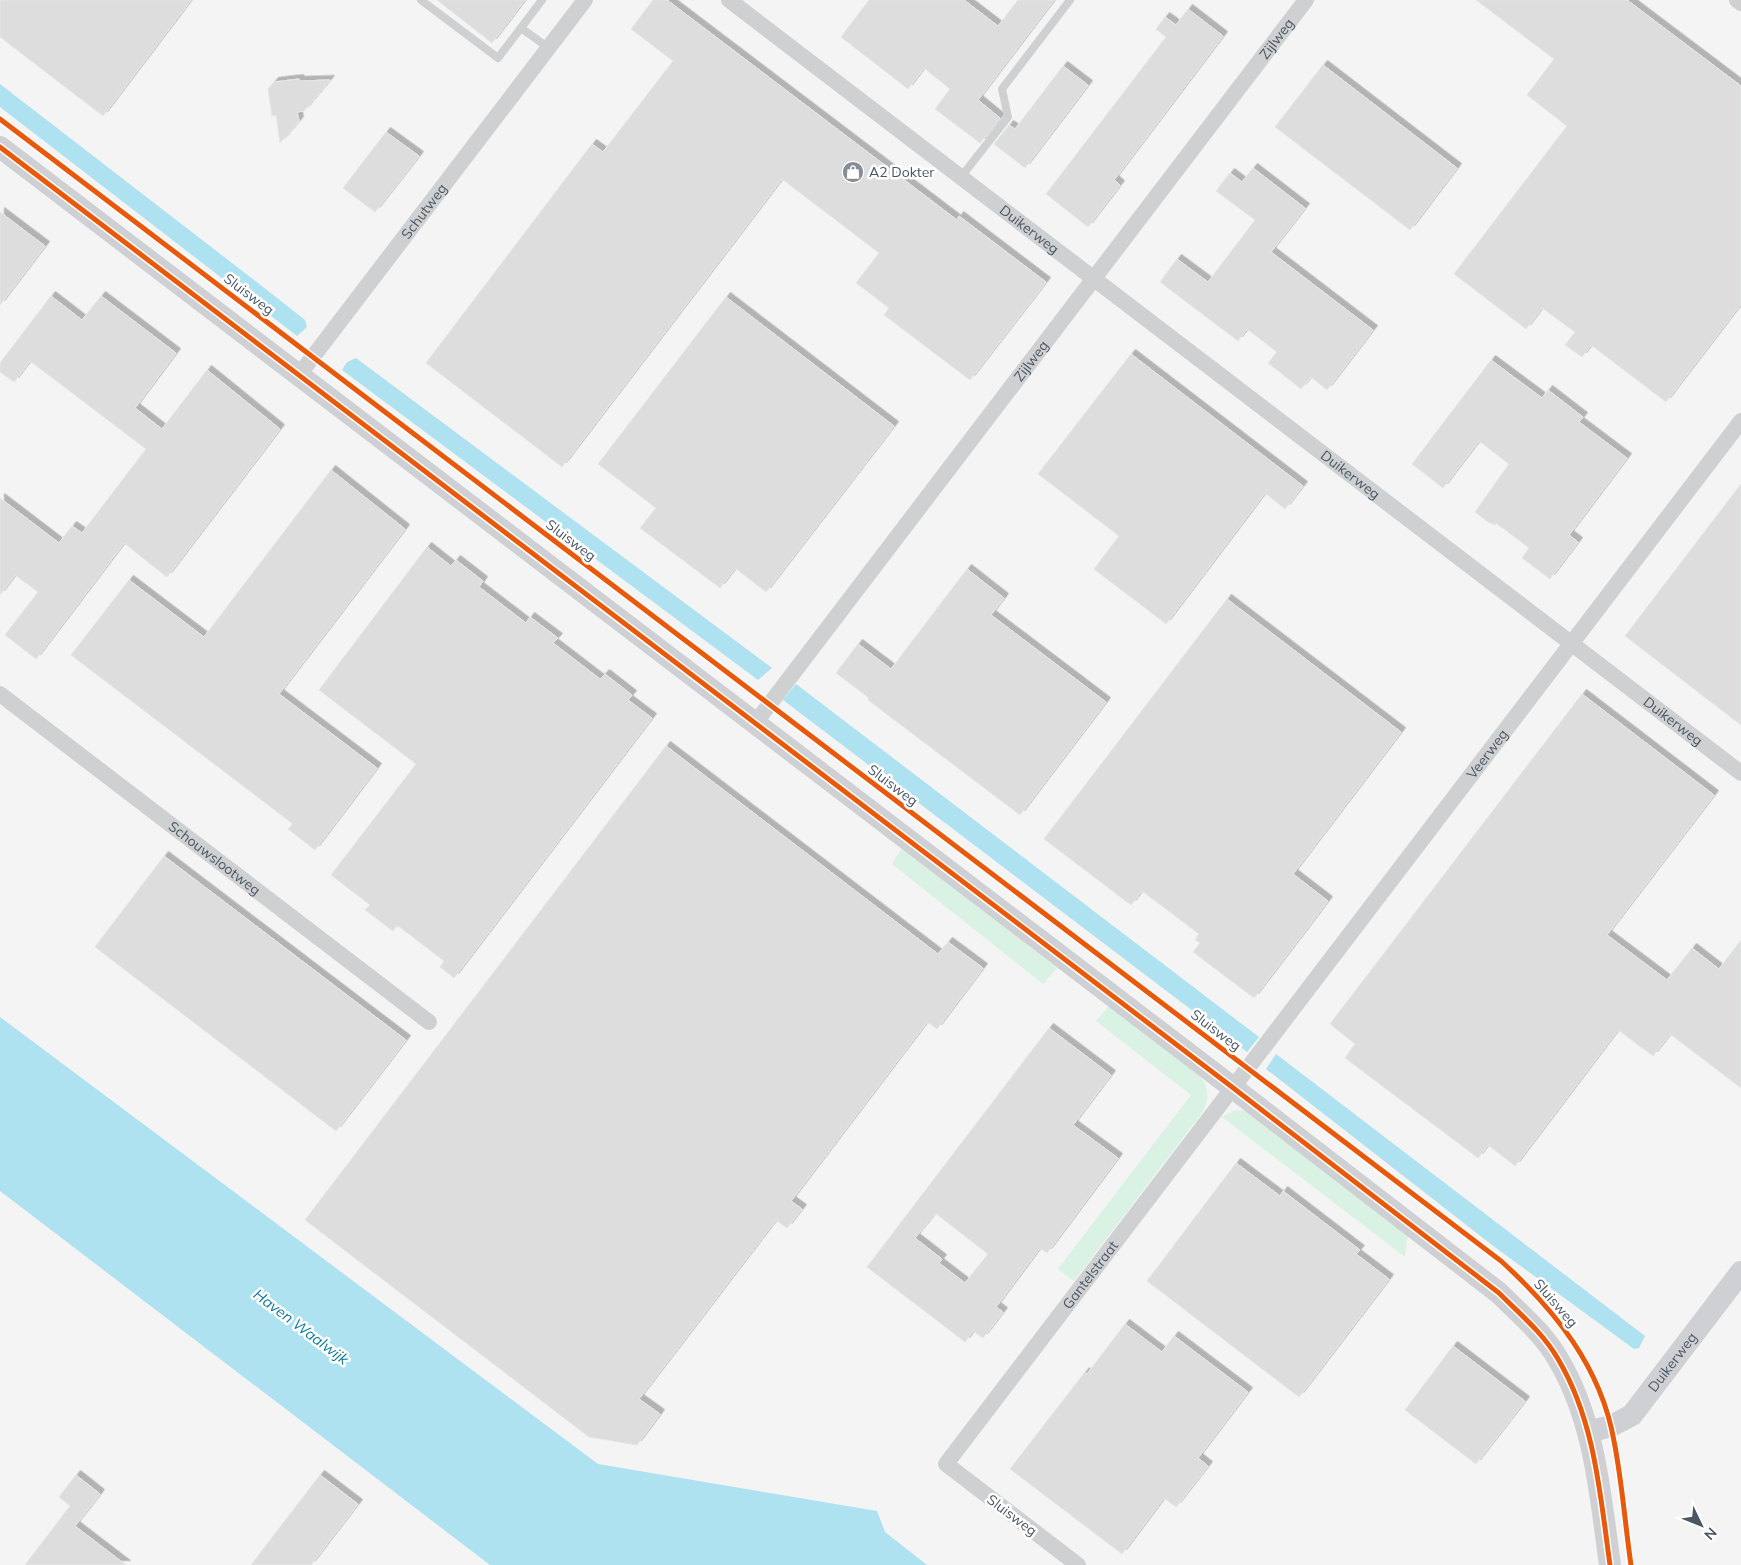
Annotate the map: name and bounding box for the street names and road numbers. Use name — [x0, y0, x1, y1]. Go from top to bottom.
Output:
street label: Zijlweg — [1255, 15, 1298, 63]
street label: Schutweg — [397, 180, 451, 243]
street label: Duikerweg — [996, 201, 1063, 258]
street label: Sluisweg — [220, 269, 278, 319]
street label: Zijlweg — [1010, 337, 1052, 385]
street label: Duikerweg — [1317, 446, 1384, 503]
street label: Sluisweg — [542, 515, 600, 565]
street label: Duikerweg — [1640, 693, 1706, 750]
street label: Veerweg — [1463, 725, 1512, 782]
street label: Sluisweg — [864, 760, 922, 810]
street label: Schouwslootweg — [165, 817, 264, 899]
street label: Sluisweg — [1187, 1005, 1245, 1055]
street label: Gantelstraat — [1058, 1237, 1122, 1313]
street label: Sluisweg — [1530, 1275, 1582, 1331]
street label: Duikerweg — [1644, 1329, 1701, 1395]
street label: Sluisweg — [983, 1490, 1041, 1540]

